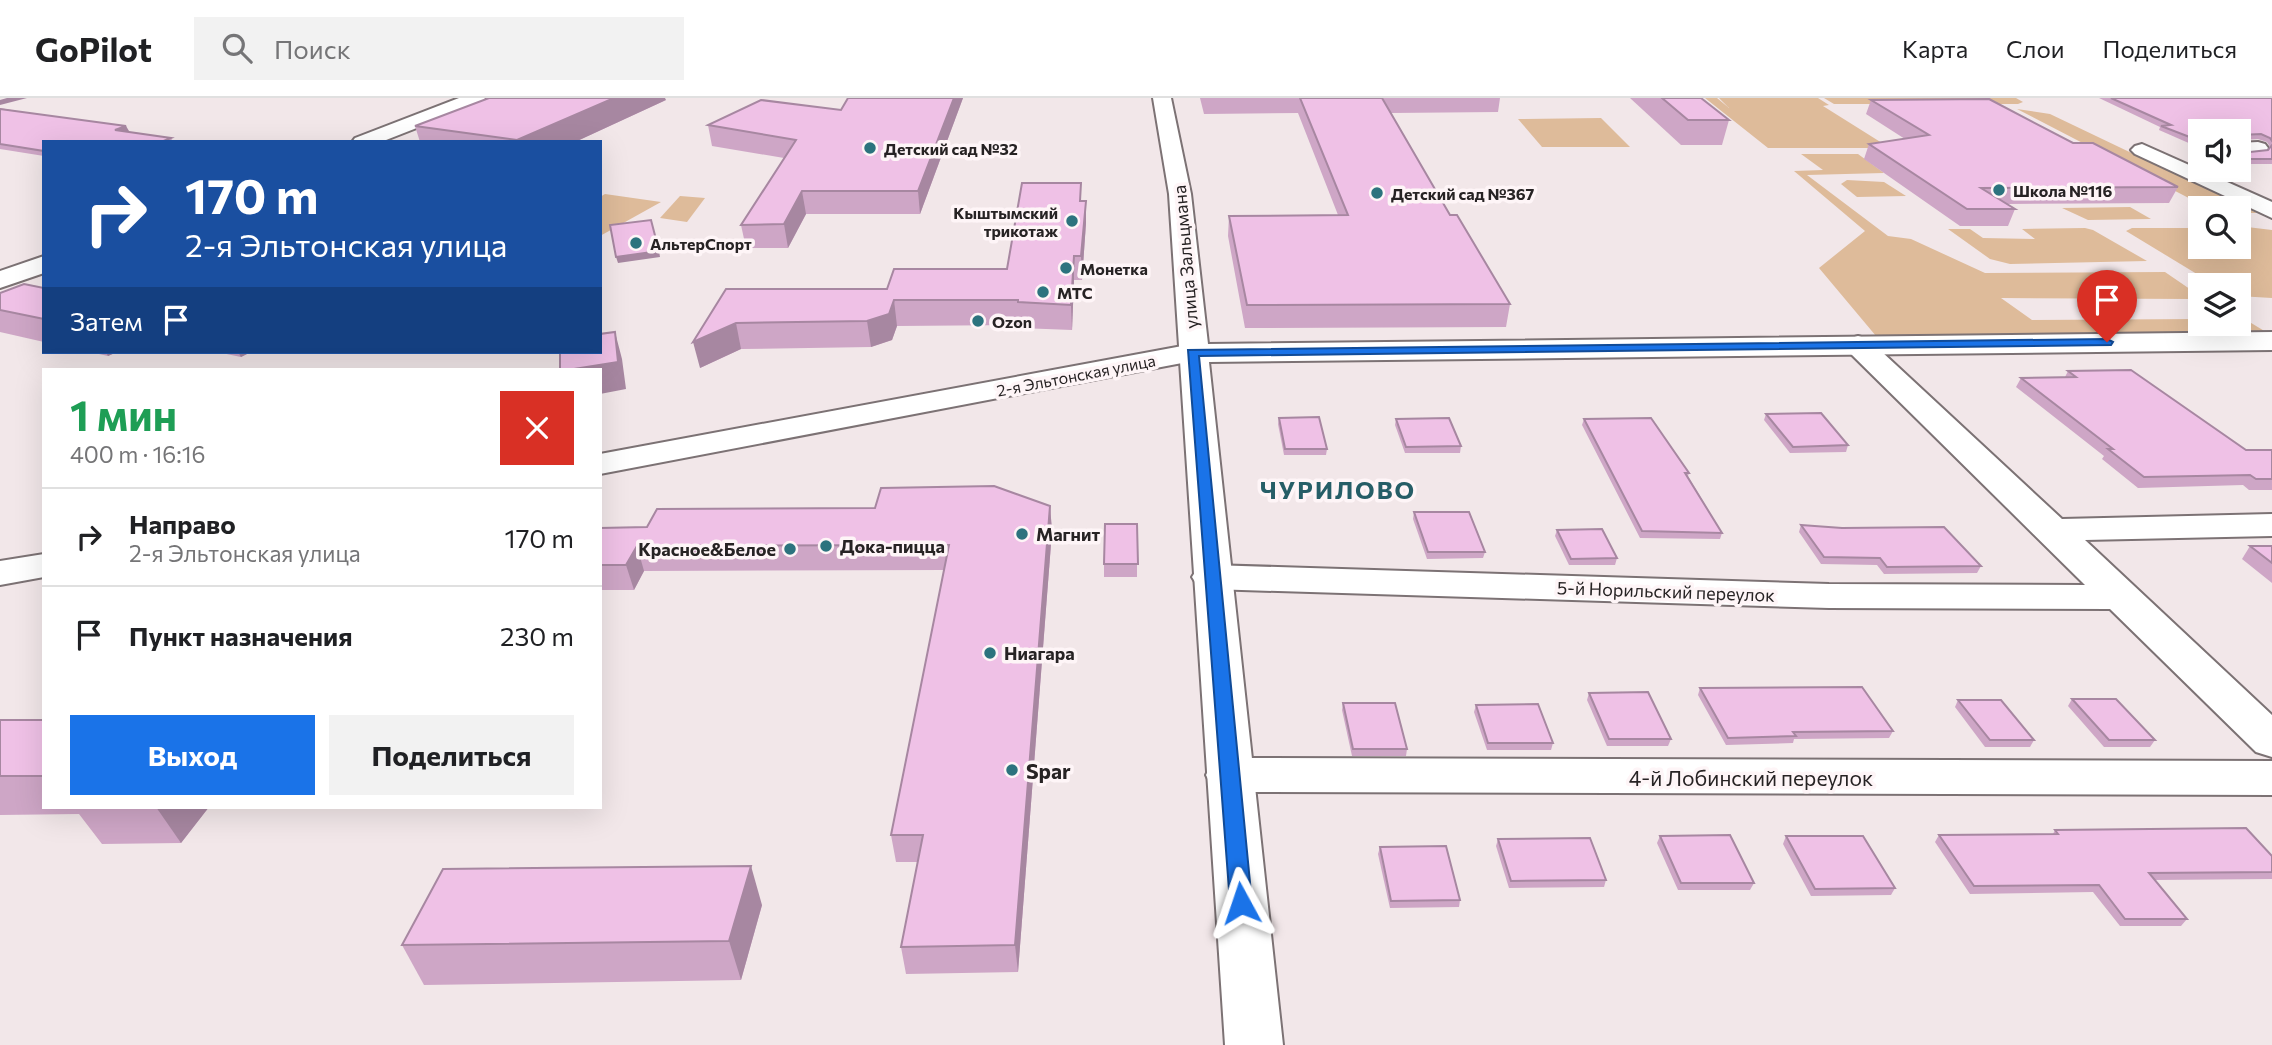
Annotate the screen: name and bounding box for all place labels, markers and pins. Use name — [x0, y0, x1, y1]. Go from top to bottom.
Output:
place label: Детский сад №32 — [884, 139, 1018, 158]
marker: Детский сад №32 — [862, 140, 878, 156]
place label: Школа №116 — [2013, 181, 2112, 200]
marker: Школа №116 — [1991, 182, 2007, 198]
place label: Детский сад №367 — [1391, 184, 1535, 203]
marker: Детский сад №367 — [1369, 185, 1385, 201]
place label: Кыштымский трикотаж — [953, 203, 1058, 240]
marker: Кыштымский трикотаж — [1064, 213, 1080, 229]
place label: АльтерСпорт — [650, 234, 752, 253]
marker: АльтерСпорт — [628, 235, 644, 251]
place label: Монетка — [1080, 259, 1148, 278]
marker: Монетка — [1058, 260, 1074, 276]
pin — [2077, 270, 2137, 342]
place label: МТС — [1057, 283, 1093, 302]
marker: МТС — [1035, 284, 1051, 300]
place label: Ozon — [992, 312, 1032, 331]
marker: Ozon — [970, 313, 986, 329]
place label: Магнит — [1036, 523, 1100, 545]
marker: Магнит — [1014, 526, 1030, 542]
place label: Дока-пицца — [840, 535, 945, 557]
place label: Красное&Белое — [638, 538, 776, 560]
marker: Дока-пицца — [818, 538, 834, 554]
marker: Красное&Белое — [782, 541, 798, 557]
place label: Ниагара — [1004, 642, 1075, 664]
marker: Ниагара — [982, 645, 998, 661]
place label: Spar — [1026, 758, 1071, 783]
marker: Spar — [1004, 762, 1020, 778]

